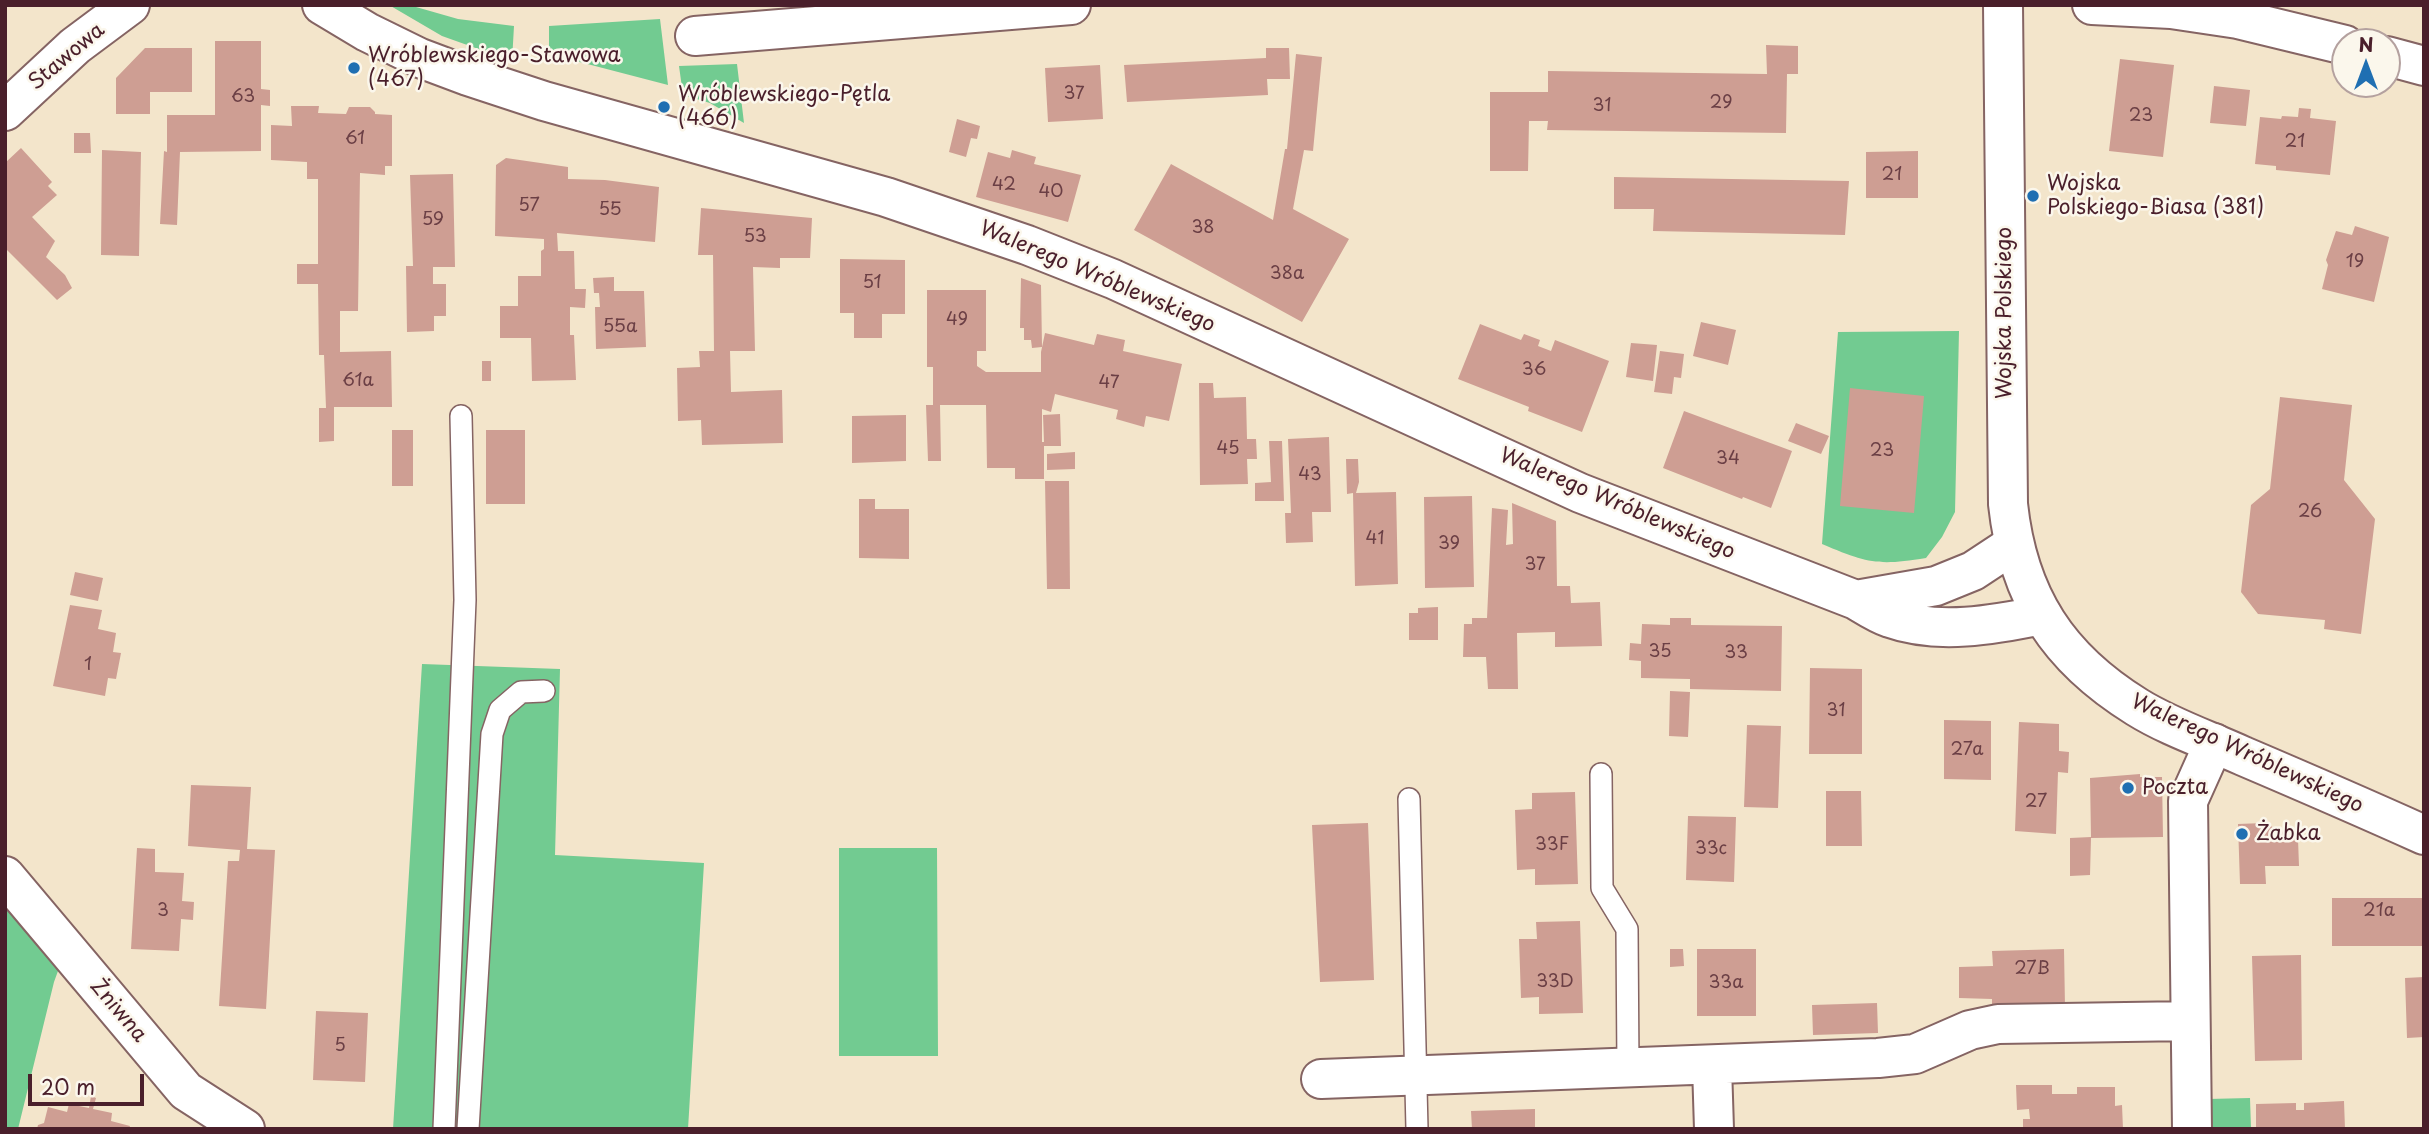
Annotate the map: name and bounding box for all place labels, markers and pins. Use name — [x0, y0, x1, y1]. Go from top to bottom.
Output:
place label: Wróblewskiego-Stawowa (467) — [368, 43, 621, 93]
marker: Wróblewskiego-Stawowa (467) — [346, 60, 362, 76]
place label: Wróblewskiego-Pętla (466) — [678, 82, 890, 132]
marker: Wróblewskiego-Pętla (466) — [656, 99, 672, 115]
place label: Wojska Polskiego-Biasa (381) — [2047, 171, 2264, 221]
marker: Wojska Polskiego-Biasa (381) — [2025, 188, 2041, 204]
place label: Poczta — [2142, 775, 2208, 801]
marker: Poczta — [2120, 780, 2136, 796]
place label: Żabka — [2256, 821, 2320, 847]
marker: Żabka — [2234, 826, 2250, 842]

